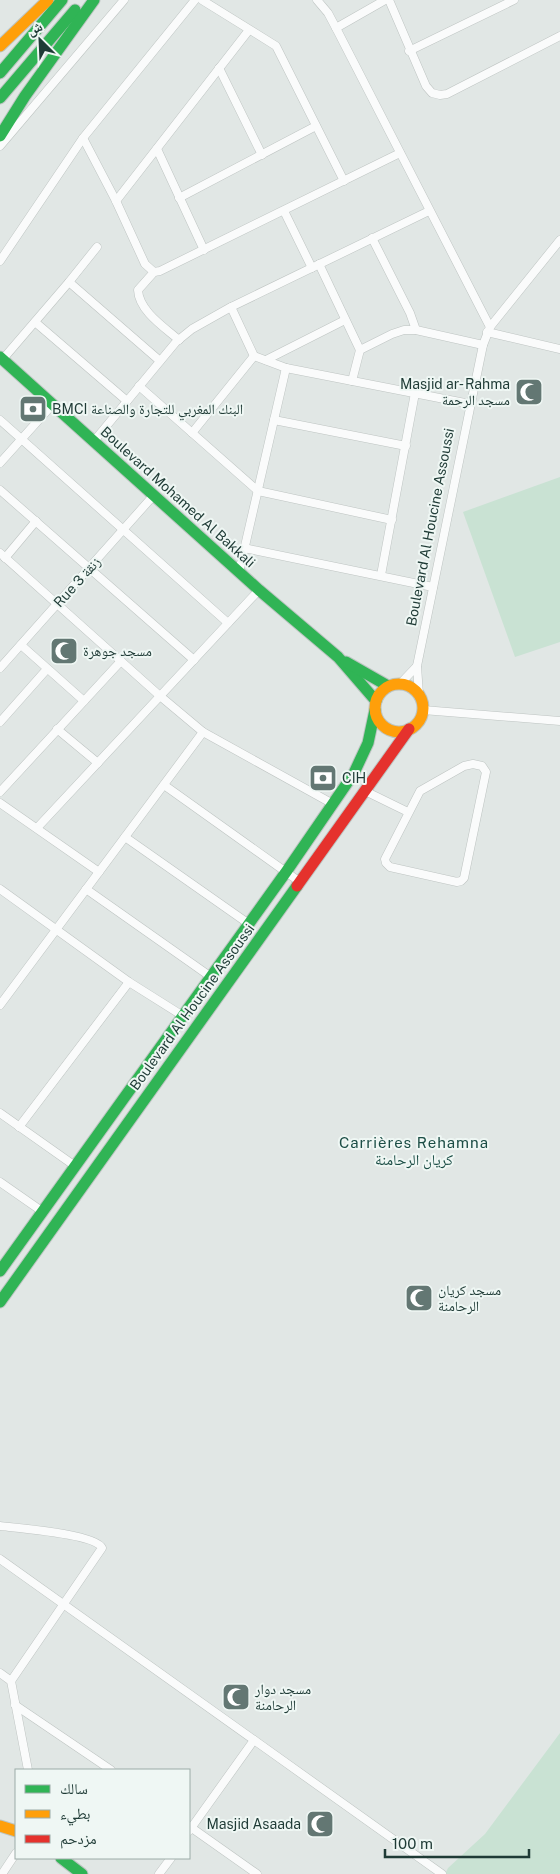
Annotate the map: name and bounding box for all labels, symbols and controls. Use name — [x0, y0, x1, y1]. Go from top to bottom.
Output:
north arrow — [15, 15, 65, 65]
text: ش — [25, 18, 45, 39]
place label: Masjid ar- Rahma مسجد الرحمة — [400, 376, 510, 409]
mosque icon: Masjid ar- Rahma مسجد الرحمة — [514, 377, 544, 407]
bank icon: BMCI البنك المغربي للتجارة والصناعة — [18, 394, 48, 424]
place label: BMCI البنك المغربي للتجارة والصناعة — [52, 401, 243, 421]
street label: Boulevard Mohamed Al Bakkali — [97, 423, 259, 571]
street label: Boulevard Al Houcine Assoussi — [403, 427, 457, 627]
street label: Rue 3 زنقة — [50, 554, 104, 611]
mosque icon: مسجد جوهرة — [49, 636, 79, 666]
place label: مسجد جوهرة — [83, 643, 152, 660]
bank icon: CIH — [308, 763, 338, 793]
place label: CIH — [342, 770, 366, 786]
street label: Boulevard Al Houcine Assoussi — [126, 921, 258, 1093]
district label: Carrières Rehamna كريان الرحامنة — [339, 1134, 489, 1170]
place label: مسجد كريان الرحامنة — [438, 1282, 501, 1315]
mosque icon: مسجد كريان الرحامنة — [404, 1283, 434, 1313]
place label: مسجد دوار الرحامنة — [254, 1681, 311, 1714]
mosque icon: مسجد دوار الرحامنة — [221, 1682, 251, 1712]
legend — [15, 1769, 190, 1859]
text: سالك — [60, 1780, 88, 1797]
text: بطيء — [60, 1805, 90, 1826]
mosque icon: Masjid Asaada — [305, 1809, 335, 1839]
place label: Masjid Asaada — [207, 1816, 301, 1832]
scale bar — [385, 1826, 529, 1858]
text: مزدحم — [60, 1830, 97, 1849]
text: 100 m — [392, 1835, 433, 1852]

